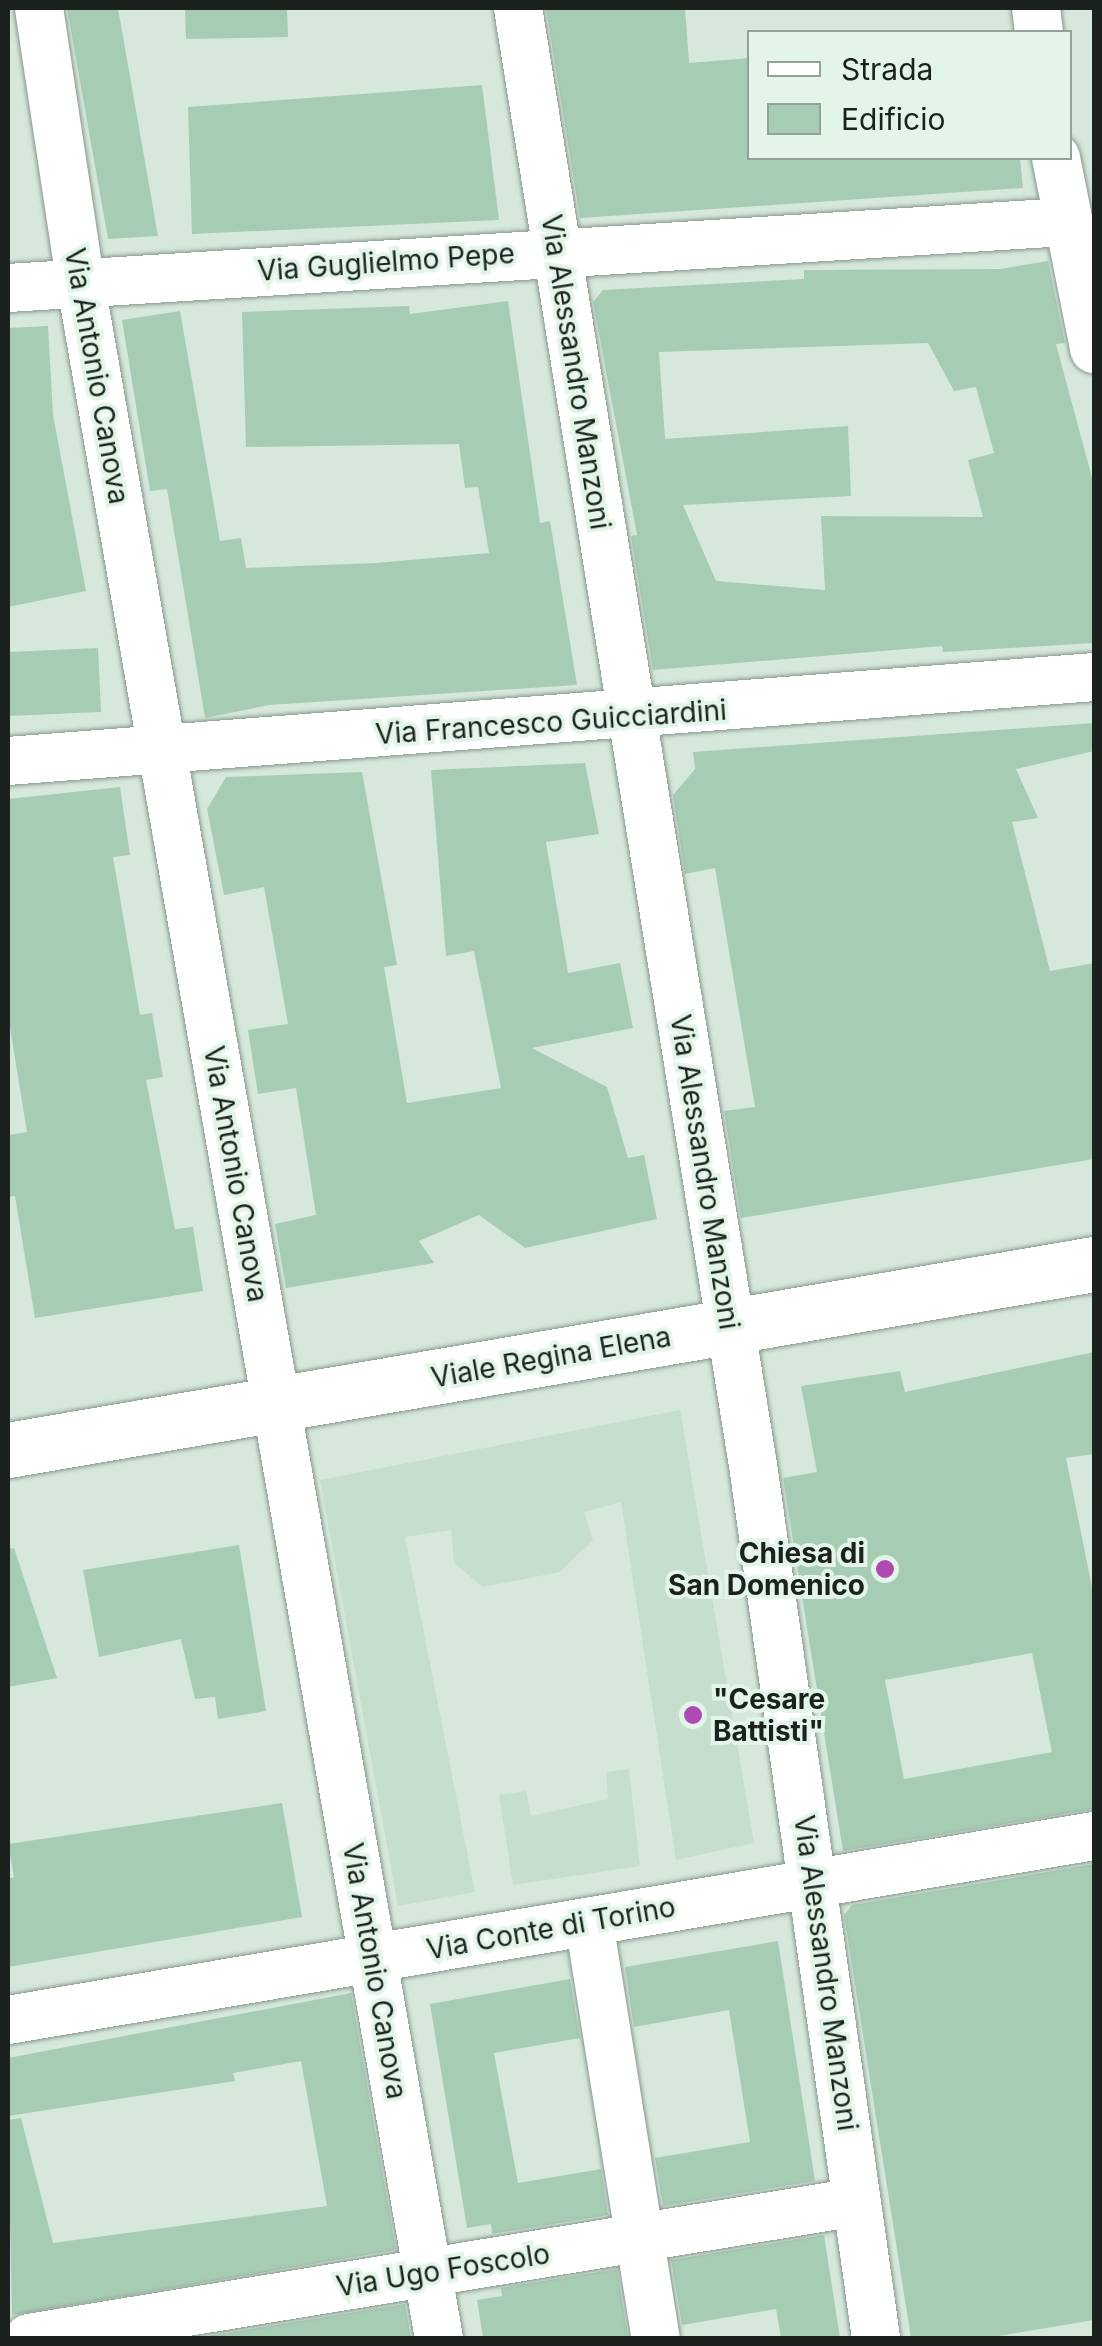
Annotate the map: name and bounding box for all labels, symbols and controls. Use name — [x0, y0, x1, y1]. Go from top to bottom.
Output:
legend — [747, 30, 1072, 160]
text: Strada — [841, 51, 933, 87]
text: Edificio — [841, 101, 945, 137]
street label: Via Alessandro Manzoni — [534, 212, 618, 532]
street label: Via Guglielmo Pepe — [256, 236, 516, 288]
street label: Via Antonio Canova — [58, 245, 136, 507]
street label: Via Francesco Guicciardini — [374, 693, 728, 751]
street label: Via Alessandro Manzoni — [663, 1012, 747, 1332]
street label: Via Antonio Canova — [197, 1043, 275, 1305]
street label: Viale Regina Elena — [428, 1319, 674, 1395]
place label: Chiesa di San Domenico — [668, 1536, 865, 1602]
marker: Chiesa di San Domenico — [874, 1558, 896, 1580]
place label: "Cesare Battisti" — [713, 1682, 825, 1748]
marker: "Cesare Battisti" — [682, 1704, 704, 1726]
street label: Via Alessandro Manzoni — [787, 1813, 865, 2133]
street label: Via Antonio Canova — [336, 1840, 414, 2102]
street label: Via Conte di Torino — [424, 1890, 678, 1966]
street label: Via Ugo Foscolo — [334, 2237, 552, 2303]

